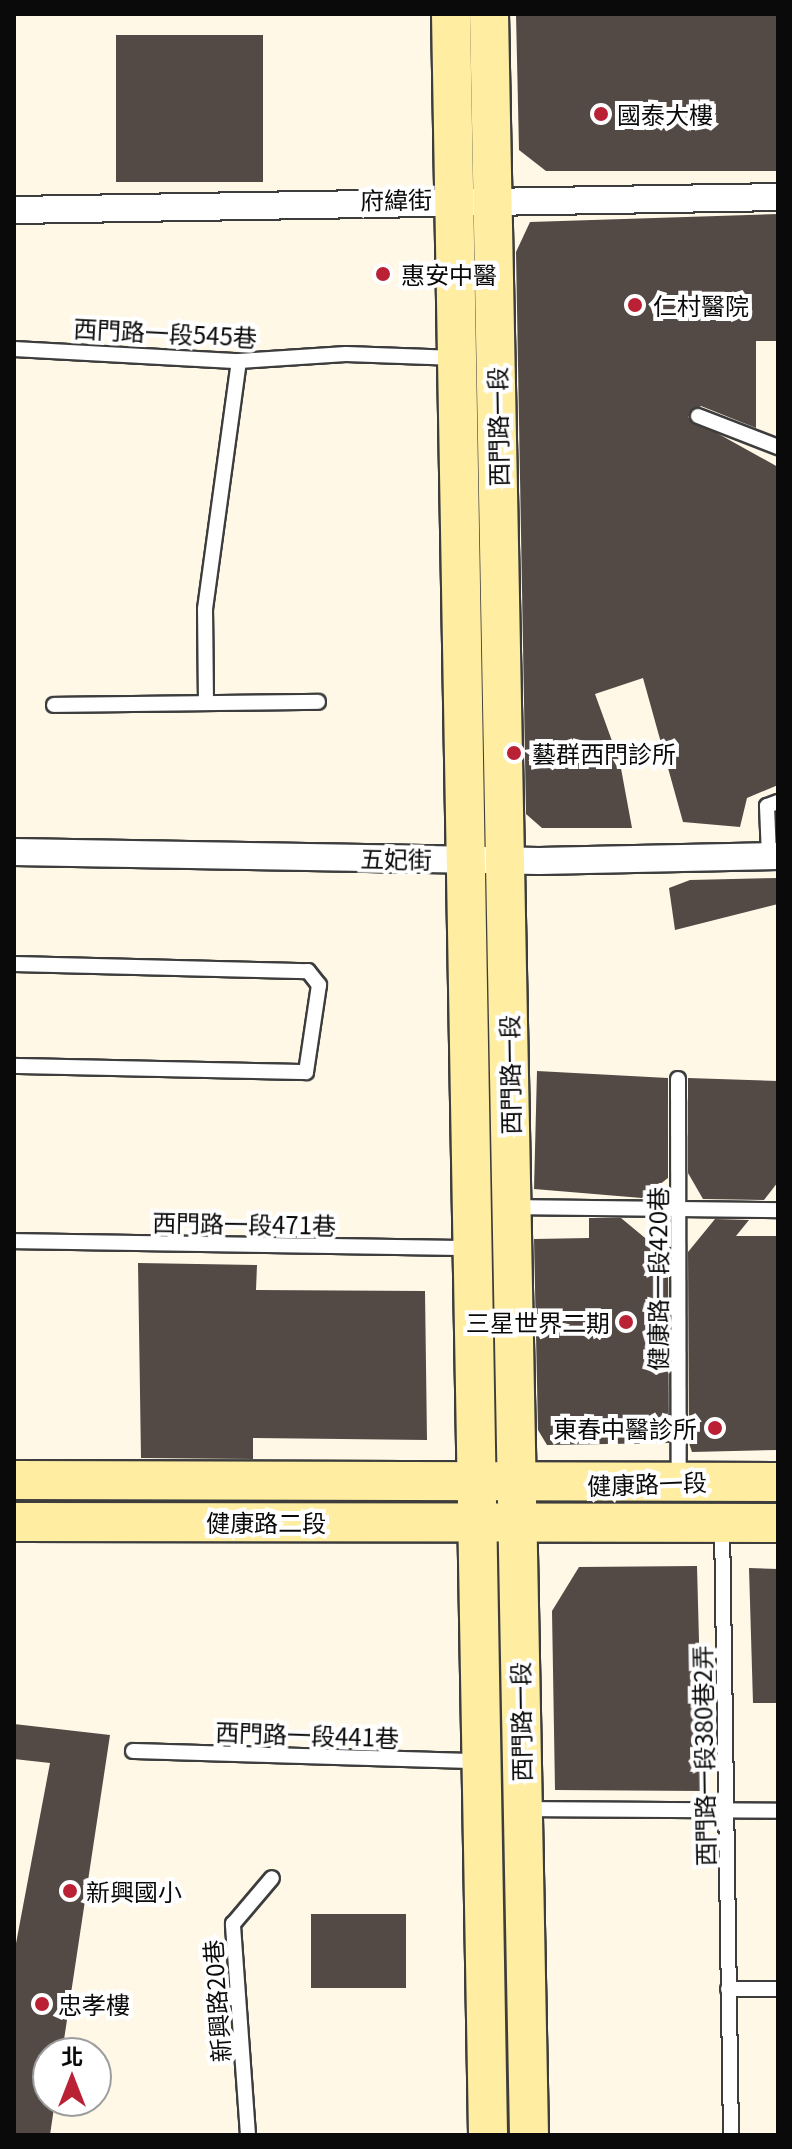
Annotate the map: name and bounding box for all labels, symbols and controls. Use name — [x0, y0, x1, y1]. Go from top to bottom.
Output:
place label: 國泰大樓 — [617, 100, 713, 128]
marker: 國泰大樓 — [592, 105, 610, 123]
street label: 府緯街 — [360, 184, 432, 214]
place label: 惠安中醫 — [401, 260, 497, 288]
marker: 惠安中醫 — [372, 263, 394, 285]
place label: 仁村醫院 — [653, 291, 749, 319]
marker: 仁村醫院 — [624, 294, 646, 316]
street label: 西門路一段545巷 — [72, 313, 258, 351]
street label: 西門路一段 — [482, 367, 512, 487]
place label: 藝群西門診所 — [532, 739, 676, 767]
marker: 藝群西門診所 — [503, 742, 525, 764]
street label: 五妃街 — [360, 843, 432, 873]
street label: 西門路一段 — [494, 1015, 524, 1135]
street label: 健康路一段420巷 — [643, 1187, 671, 1371]
street label: 西門路一段471巷 — [152, 1207, 336, 1239]
place label: 三星世界二期 — [466, 1308, 610, 1336]
marker: 三星世界二期 — [617, 1313, 635, 1331]
place label: 東春中醫診所 — [553, 1414, 697, 1442]
marker: 東春中醫診所 — [704, 1417, 726, 1439]
street label: 健康路一段 — [587, 1467, 707, 1499]
street label: 健康路二段 — [206, 1508, 326, 1536]
street label: 西門路一段380巷2弄 — [687, 1645, 719, 1867]
street label: 西門路一段 — [505, 1662, 535, 1782]
street label: 西門路一段441巷 — [215, 1716, 399, 1752]
place label: 新興國小 — [86, 1877, 182, 1905]
marker: 新興國小 — [61, 1882, 79, 1900]
street label: 新興路20巷 — [197, 1939, 235, 2063]
place label: 忠孝樓 — [58, 1990, 130, 2018]
marker: 忠孝樓 — [33, 1995, 51, 2013]
north arrow — [32, 2037, 112, 2117]
text: 北 — [61, 2039, 83, 2071]

